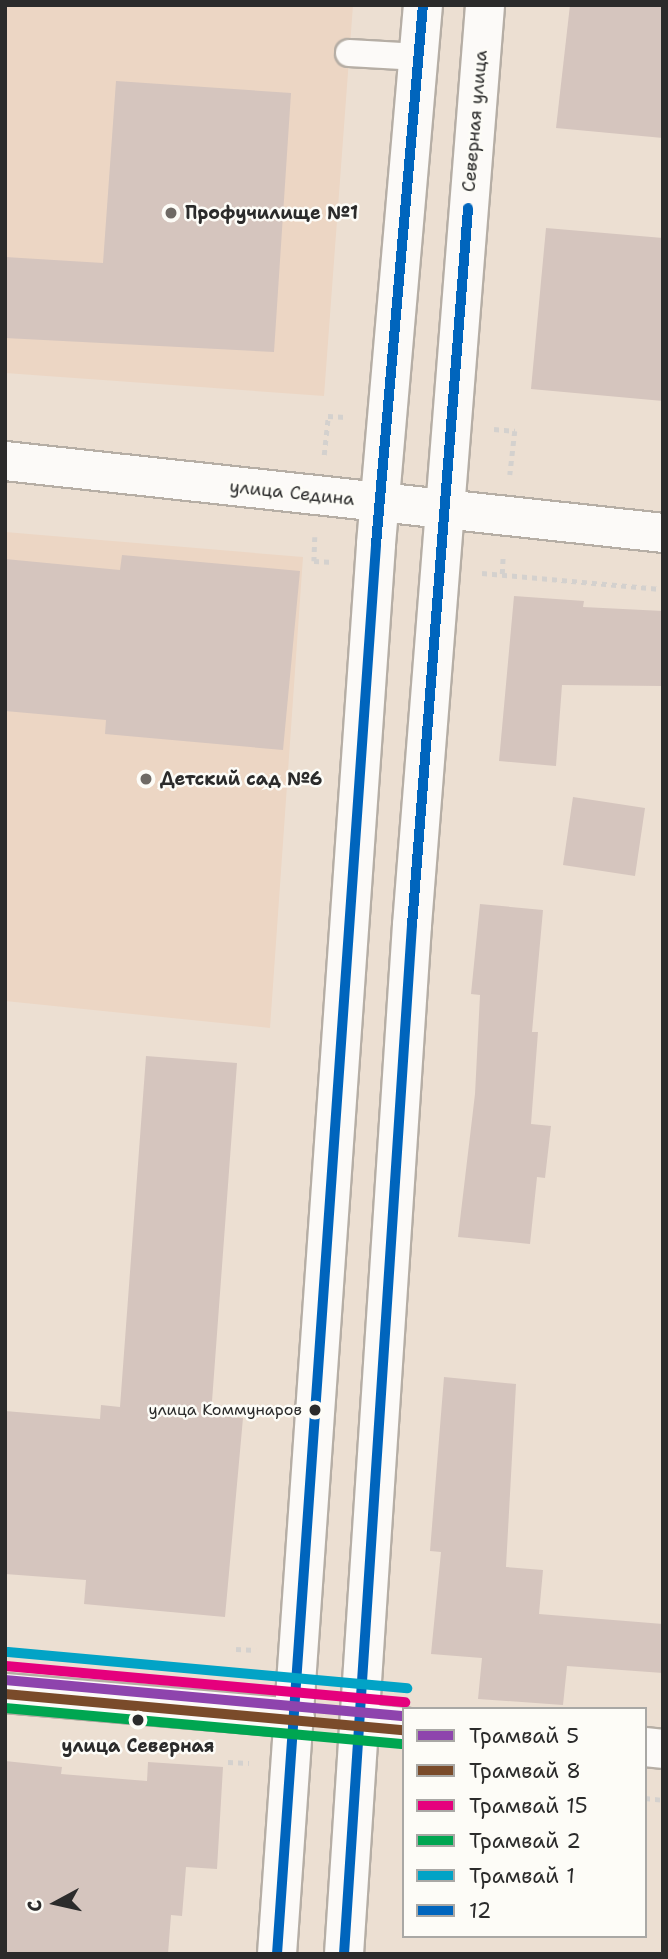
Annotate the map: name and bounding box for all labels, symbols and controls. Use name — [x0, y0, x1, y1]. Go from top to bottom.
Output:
street label: Северная улица — [458, 49, 492, 193]
place label: Профучилище №1 — [185, 202, 358, 224]
marker: Профучилище №1 — [163, 205, 179, 221]
street label: улица Седина — [229, 476, 355, 510]
place label: Детский сад №6 — [160, 768, 322, 790]
marker: Детский сад №6 — [138, 771, 154, 787]
place label: улица Коммунаров — [149, 1400, 302, 1420]
marker: улица Коммунаров — [308, 1403, 322, 1417]
legend — [402, 1707, 647, 1938]
marker: улица Северная — [126, 1708, 150, 1732]
text: Трамвай 5 — [469, 1722, 579, 1750]
place label: улица Северная — [62, 1735, 214, 1757]
text: Трамвай 8 — [469, 1757, 581, 1785]
text: Трамвай 15 — [469, 1792, 588, 1820]
text: Трамвай 2 — [469, 1827, 581, 1855]
text: Трамвай 1 — [469, 1862, 575, 1890]
north arrow — [21, 1868, 91, 1938]
text: 12 — [469, 1897, 491, 1925]
text: С — [22, 1898, 48, 1914]

